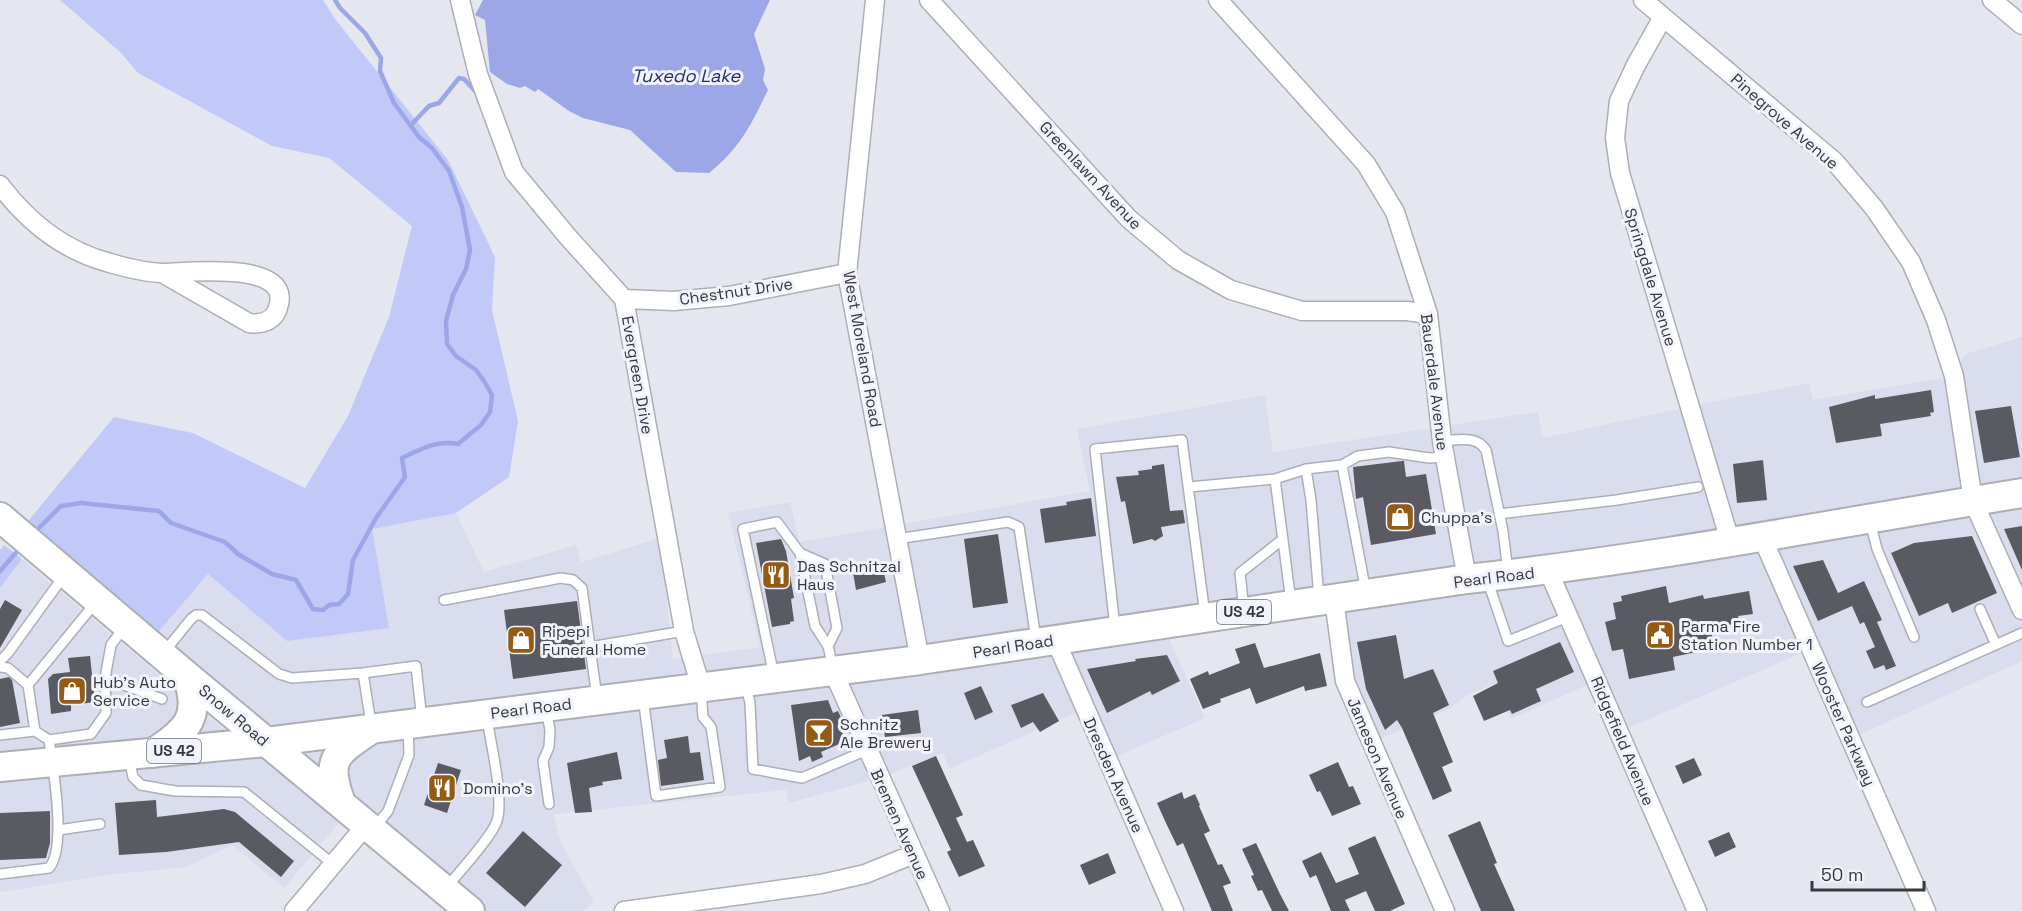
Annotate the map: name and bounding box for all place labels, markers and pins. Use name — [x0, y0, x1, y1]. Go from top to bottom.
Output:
shop icon: Chuppa's — [1384, 501, 1416, 533]
place label: Chuppa's — [1421, 507, 1493, 528]
place label: Das Schnitzal Haus — [797, 556, 901, 595]
restaurant icon: Das Schnitzal Haus — [760, 559, 792, 591]
place label: Parma Fire Station Number 1 — [1681, 616, 1813, 655]
public building icon: Parma Fire Station Number 1 — [1644, 619, 1676, 651]
place label: Ripepi Funeral Home — [542, 621, 646, 660]
shop icon: Ripepi Funeral Home — [505, 624, 537, 656]
place label: Hub's Auto Service — [93, 672, 176, 711]
shop icon: Hub's Auto Service — [56, 675, 88, 707]
place label: Schnitz Ale Brewery — [840, 714, 931, 753]
bar icon: Schnitz Ale Brewery — [803, 717, 835, 749]
restaurant icon: Domino's — [426, 772, 458, 804]
place label: Domino's — [463, 778, 533, 799]

